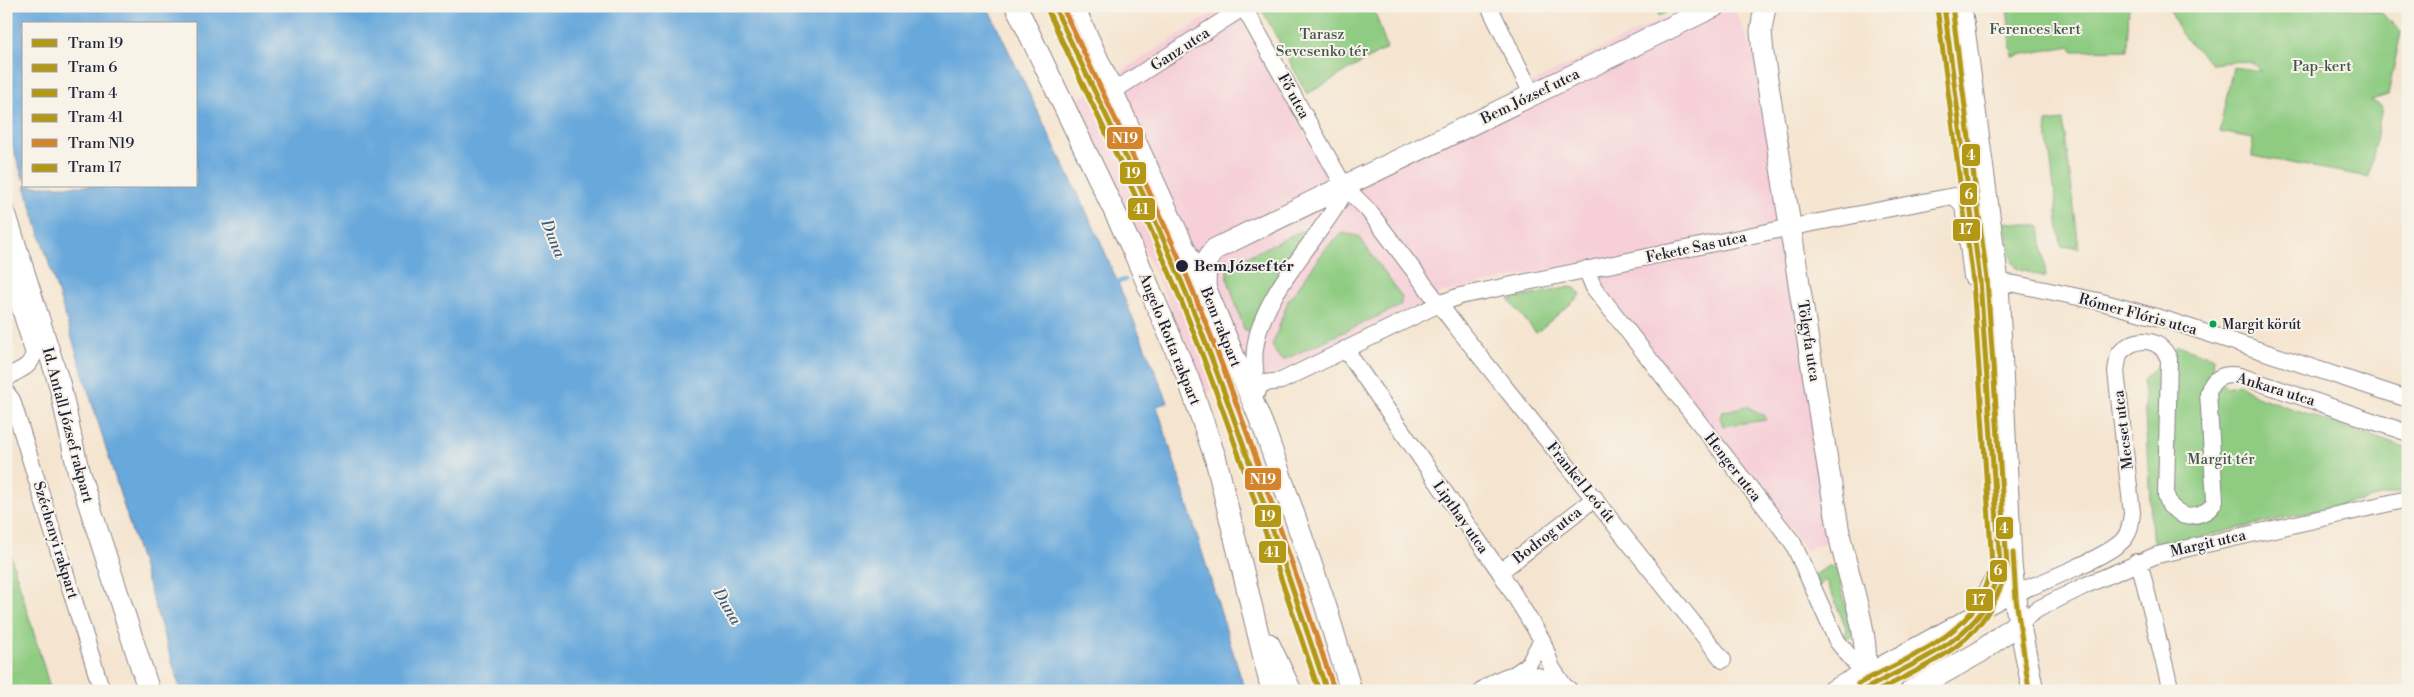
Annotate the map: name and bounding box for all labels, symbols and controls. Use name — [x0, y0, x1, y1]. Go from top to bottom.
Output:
park label: Ferences kert — [1989, 20, 2081, 39]
legend — [22, 22, 198, 188]
street label: Ganz utca — [1147, 23, 1214, 76]
park label: Tarasz Sevcsenko tér — [1276, 25, 1369, 61]
text: Tram 19 — [68, 34, 123, 53]
park label: Pap-kert — [2292, 57, 2352, 76]
text: Tram 6 — [68, 58, 117, 77]
street label: Bem József utca — [1477, 64, 1583, 129]
street label: Fő utca — [1273, 70, 1314, 123]
text: Tram 4 — [68, 84, 117, 103]
text: Tram 41 — [68, 108, 124, 127]
line badge: N19 — [1106, 126, 1144, 150]
text: N19 — [1112, 130, 1138, 148]
text: Tram N19 — [68, 134, 134, 153]
line badge: 4 — [1961, 143, 1981, 167]
text: 4 — [1966, 147, 1976, 165]
text: Tram 17 — [68, 158, 122, 177]
line badge: 19 — [1119, 161, 1147, 185]
text: 19 — [1125, 165, 1141, 183]
line badge: 6 — [1959, 182, 1978, 206]
text: 6 — [1965, 186, 1974, 204]
line badge: 41 — [1127, 197, 1156, 221]
text: 41 — [1133, 201, 1149, 219]
water label: Duna — [536, 216, 570, 260]
line badge: 17 — [1952, 218, 1981, 242]
text: 17 — [1959, 221, 1974, 239]
street label: Fekete Sas utca — [1644, 227, 1748, 267]
place label: Bem József tér — [1194, 257, 1295, 276]
marker: Bem József tér — [1174, 258, 1190, 274]
street label: Angelo Rotta rakpart — [1134, 269, 1205, 409]
street label: Bem rakpart — [1195, 283, 1245, 371]
street label: Rómer Flóris utca — [2077, 290, 2200, 340]
street label: Tölgyfa utca — [1793, 299, 1824, 383]
place label: Margit körút — [2222, 316, 2301, 334]
marker: Margit körút — [2208, 319, 2218, 329]
street label: Id. Antall József rakpart — [38, 345, 98, 506]
street label: Ankara utca — [2233, 368, 2318, 411]
street label: Mecset utca — [2109, 389, 2138, 471]
street label: Henger utca — [1700, 429, 1766, 506]
street label: Frankel Leó út — [1542, 438, 1619, 527]
park label: Margit tér — [2187, 450, 2255, 469]
line badge: N19 — [1244, 467, 1282, 491]
text: N19 — [1250, 471, 1276, 489]
street label: Lipthay utca — [1429, 477, 1493, 558]
street label: Széchenyi rakpart — [29, 479, 83, 602]
street label: Bodrog utca — [1508, 502, 1586, 569]
line badge: 19 — [1254, 504, 1282, 528]
text: 19 — [1260, 508, 1276, 526]
line badge: 4 — [1995, 516, 2014, 540]
text: 4 — [1999, 520, 2009, 538]
street label: Margit utca — [2168, 525, 2248, 561]
line badge: 41 — [1258, 540, 1287, 564]
text: 41 — [1264, 544, 1280, 562]
line badge: 6 — [1989, 559, 2008, 583]
text: 6 — [1994, 562, 2003, 580]
water label: Duna — [708, 584, 746, 629]
line badge: 17 — [1965, 588, 1994, 612]
text: 17 — [1972, 592, 1987, 610]

